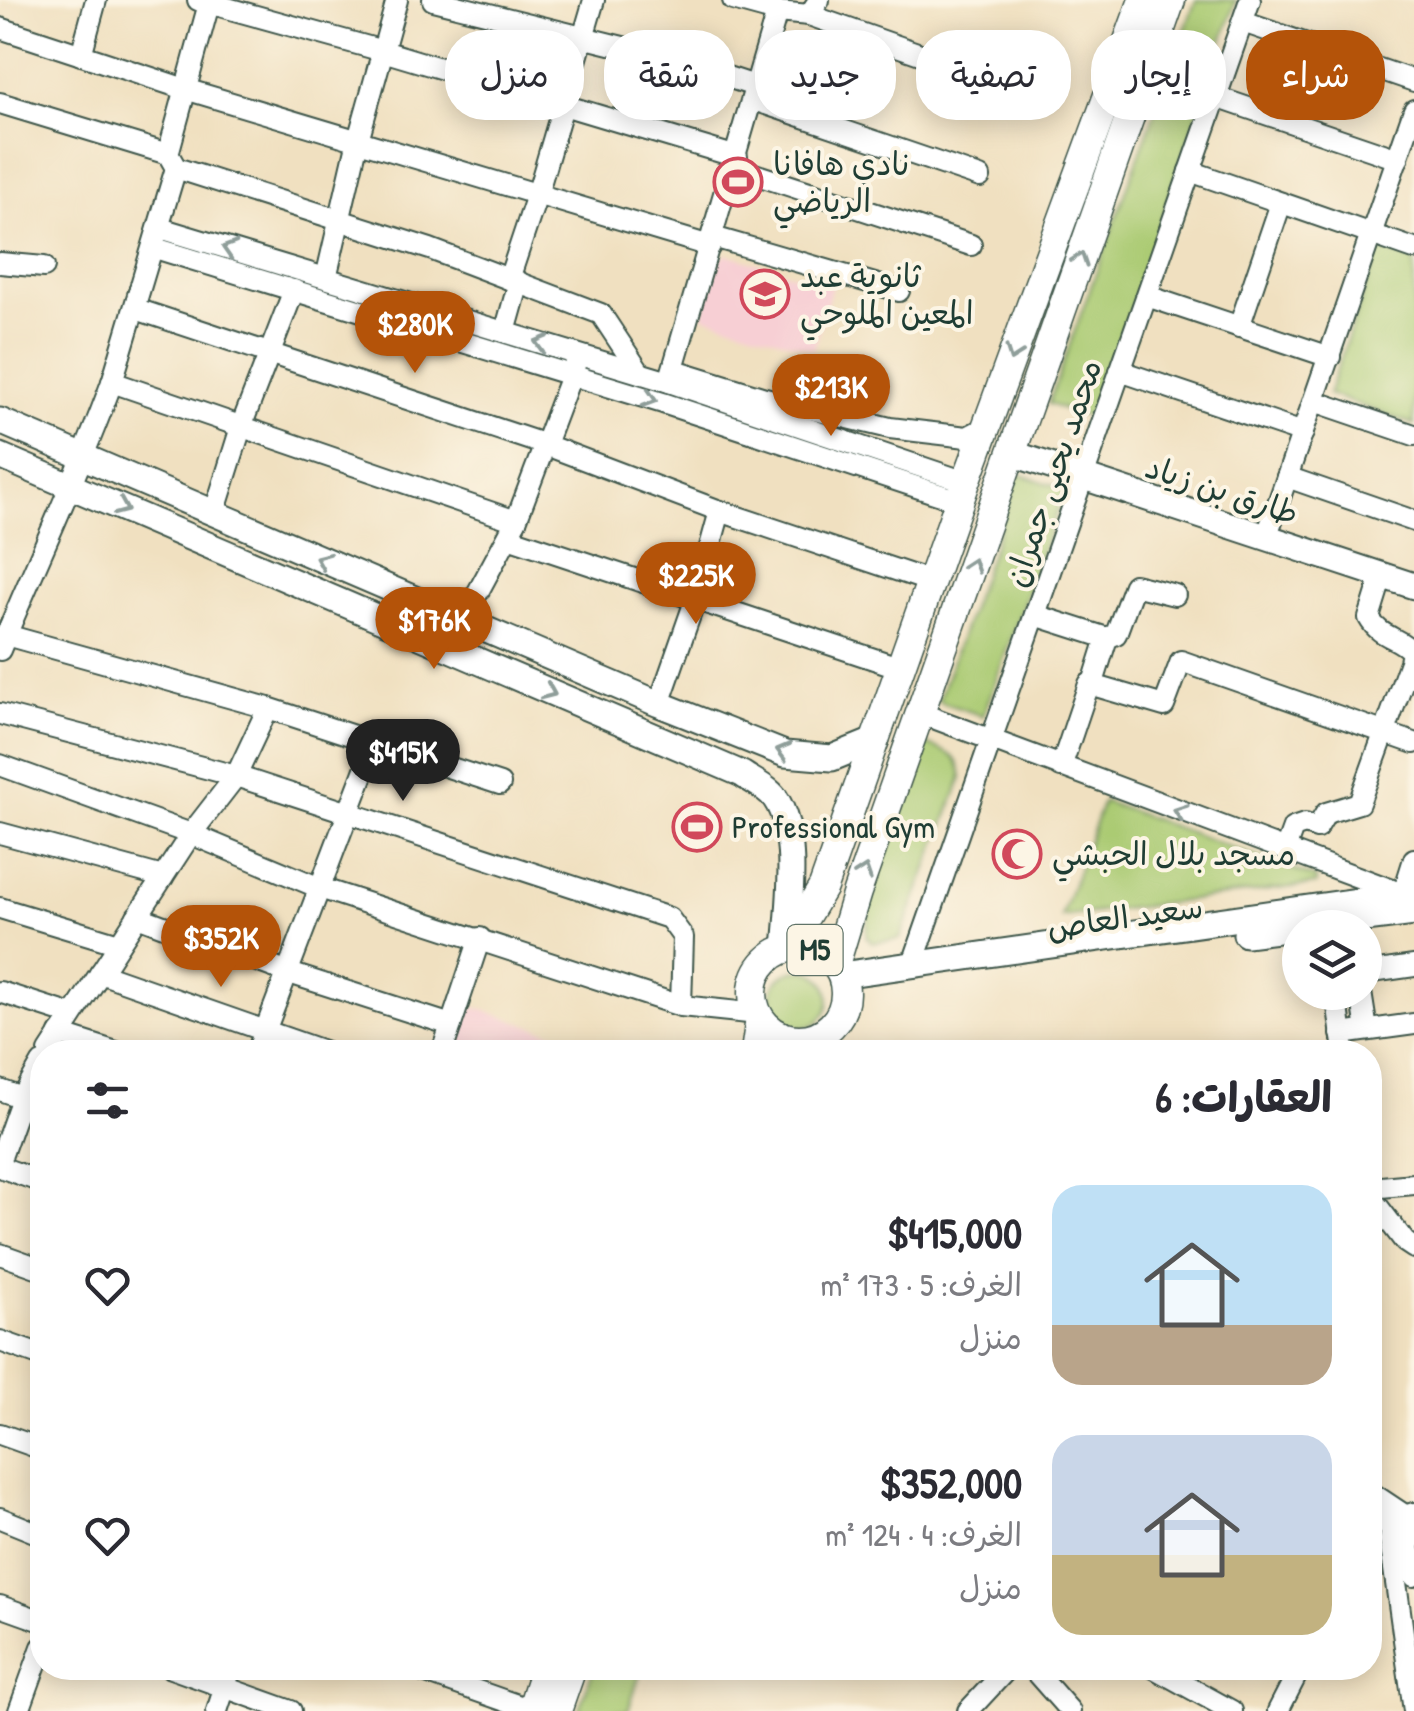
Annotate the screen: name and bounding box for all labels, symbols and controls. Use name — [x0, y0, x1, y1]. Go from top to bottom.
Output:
chip: منزل — [445, 30, 584, 120]
chip: شقة — [604, 30, 735, 120]
chip: جديد — [755, 30, 896, 120]
chip: تصفية — [916, 30, 1071, 120]
chip: إيجار — [1091, 30, 1226, 120]
chip: شراء — [1246, 30, 1385, 120]
place label: نادي هافانا الرياضي — [773, 142, 909, 229]
sports icon: نادي هافانا الرياضي — [712, 156, 764, 208]
one-way arrow — [221, 240, 238, 261]
one-way arrow — [1068, 251, 1089, 268]
place label: ثانوية عبد المعين الملوحي — [800, 254, 974, 341]
school or university icon: ثانوية عبد المعين الملوحي — [739, 268, 791, 320]
pin: $280K — [345, 291, 485, 376]
text: $280K — [377, 302, 453, 345]
one-way arrow — [533, 334, 550, 355]
one-way arrow — [1004, 345, 1025, 362]
pin: $213K — [761, 354, 901, 439]
street label: محمد يحيى جمران — [994, 354, 1112, 592]
text: $213K — [794, 365, 868, 408]
one-way arrow — [641, 387, 658, 408]
street label: طارق بن زياد — [1140, 445, 1304, 534]
one-way arrow — [112, 496, 130, 516]
pin: $225K — [626, 542, 766, 627]
one-way arrow — [314, 552, 332, 572]
text: $225K — [658, 553, 734, 596]
one-way arrow — [960, 558, 981, 575]
pin: $176K — [364, 587, 504, 672]
text: $176K — [397, 598, 471, 641]
one-way arrow — [539, 680, 557, 700]
pin: $415K — [333, 719, 473, 804]
text: $415K — [368, 730, 438, 773]
one-way arrow — [775, 742, 792, 763]
sports icon: Professional Gym — [671, 801, 723, 853]
one-way arrow — [1173, 803, 1190, 823]
place label: Professional Gym — [732, 805, 935, 848]
mosque icon: مسجد بلال الحبشي — [991, 828, 1043, 880]
place label: مسجد بلال الحبشي — [1052, 832, 1295, 882]
one-way arrow — [852, 864, 873, 881]
street label: سعيد العاص — [1044, 884, 1206, 949]
pin: $352K — [151, 905, 291, 990]
map controls — [1282, 910, 1382, 1010]
button: layers — [1282, 910, 1382, 1010]
text: $352K — [183, 916, 259, 959]
road number: M5 — [788, 925, 842, 975]
text: العقارات: 6 — [1155, 1068, 1332, 1125]
icon: filters — [80, 1073, 135, 1128]
text: $415,000 — [887, 1204, 1022, 1261]
icon: home — [1132, 1225, 1252, 1345]
icon: heart — [80, 1258, 135, 1313]
text: الغرف: 5 · 173 m² — [820, 1263, 1022, 1306]
text: منزل — [959, 1316, 1022, 1359]
text: $352,000 — [880, 1454, 1022, 1511]
icon: home — [1132, 1475, 1252, 1595]
icon: heart — [80, 1508, 135, 1563]
text: الغرف: 4 · 124 m² — [825, 1513, 1022, 1556]
text: منزل — [959, 1566, 1022, 1609]

